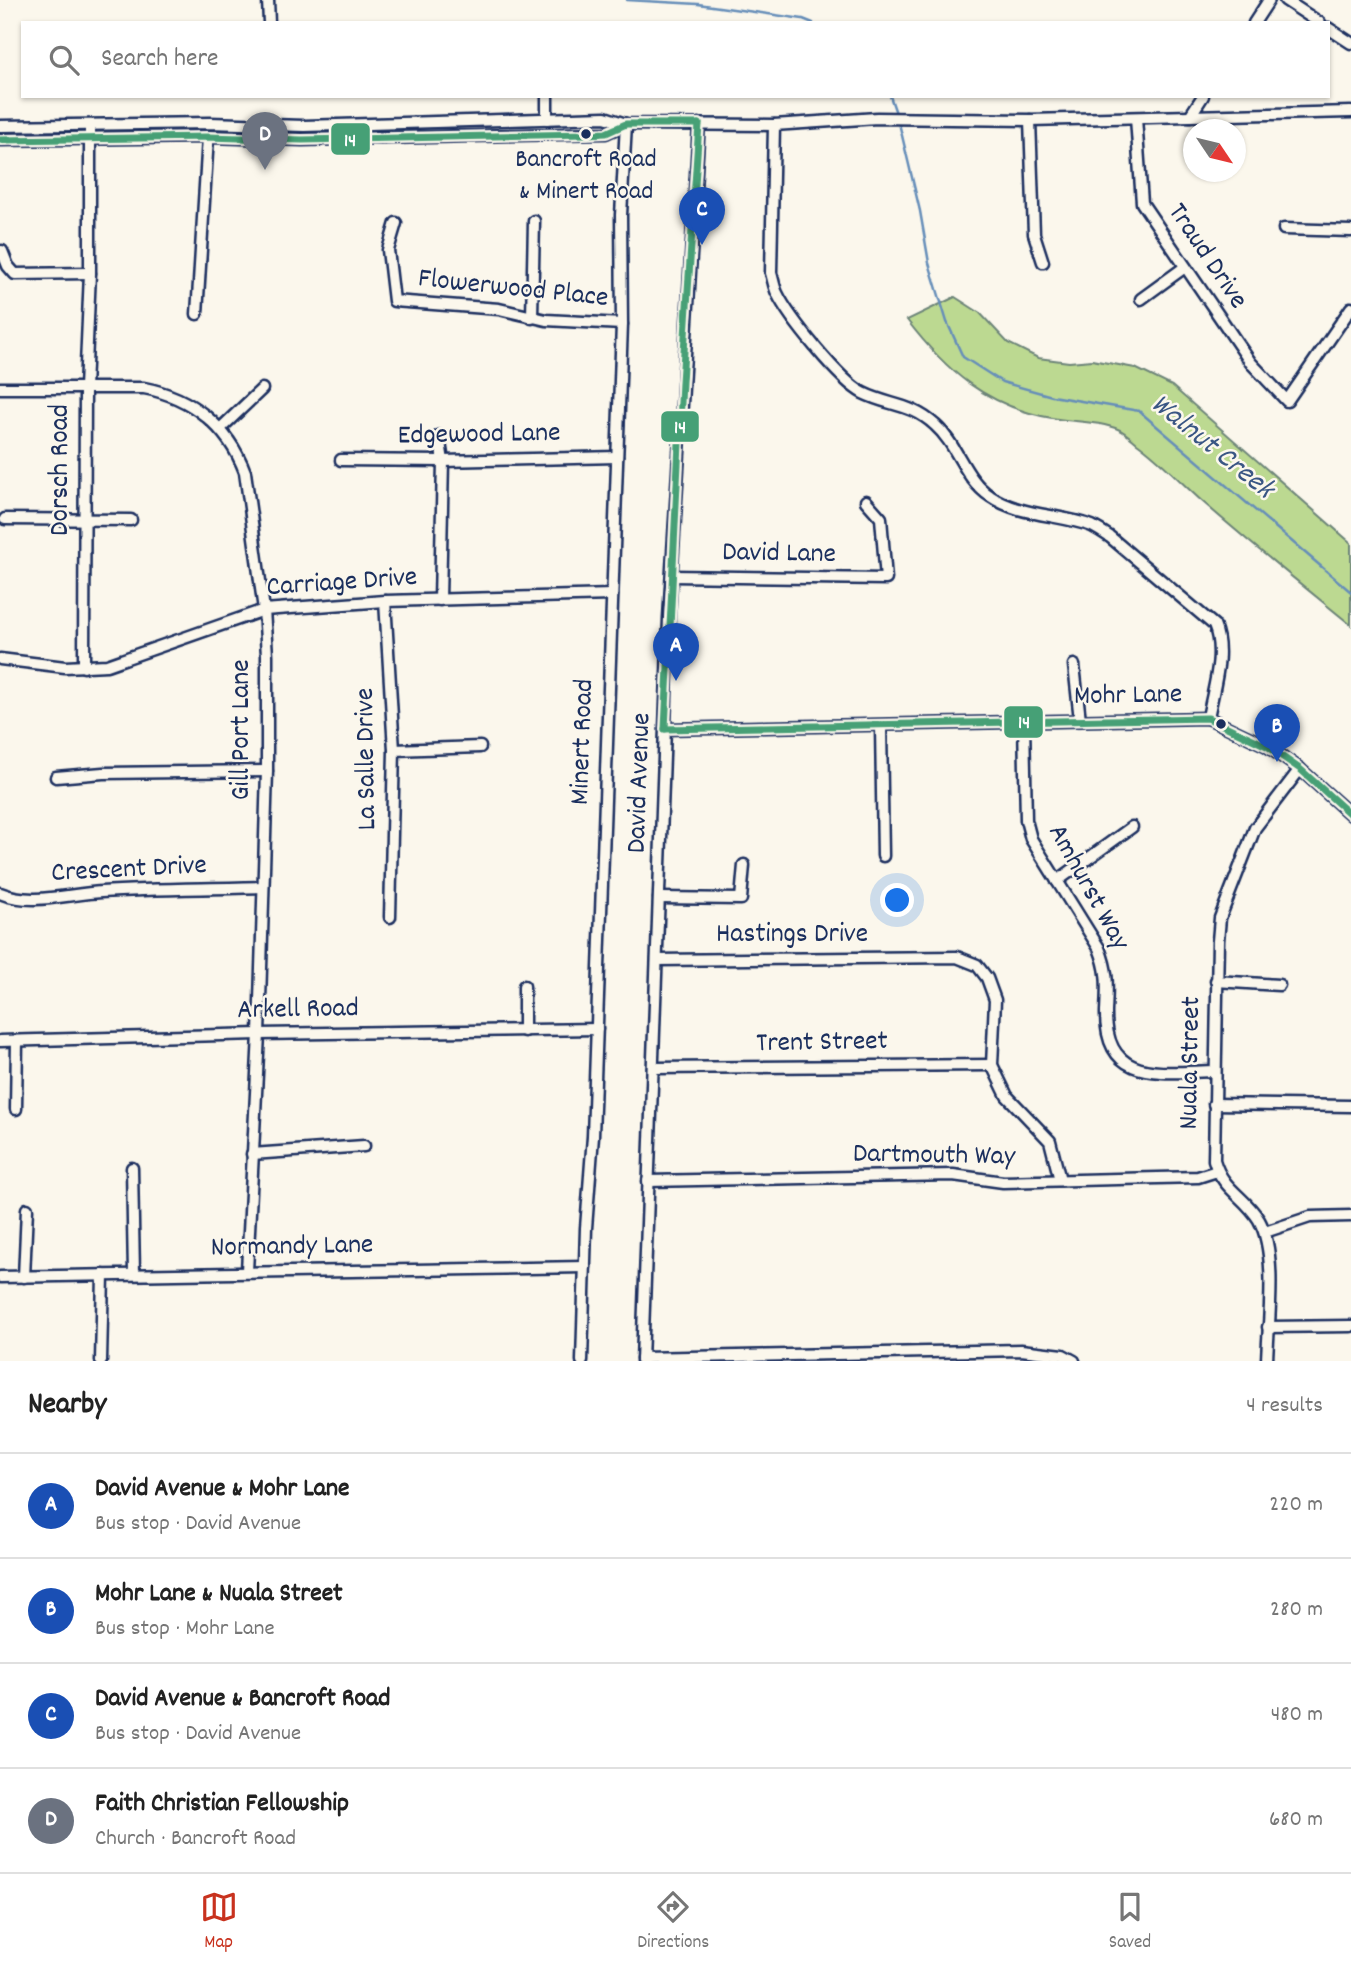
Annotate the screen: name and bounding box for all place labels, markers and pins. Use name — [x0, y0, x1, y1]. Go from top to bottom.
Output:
pin: D — [242, 112, 288, 170]
marker: Bancroft Road & Minert Road — [579, 127, 593, 141]
place label: Bancroft Road & Minert Road — [515, 142, 657, 211]
pin: C — [679, 187, 725, 245]
pin: A — [653, 623, 699, 681]
pin: B — [1254, 704, 1300, 762]
unlabelled marker — [1214, 717, 1228, 731]

